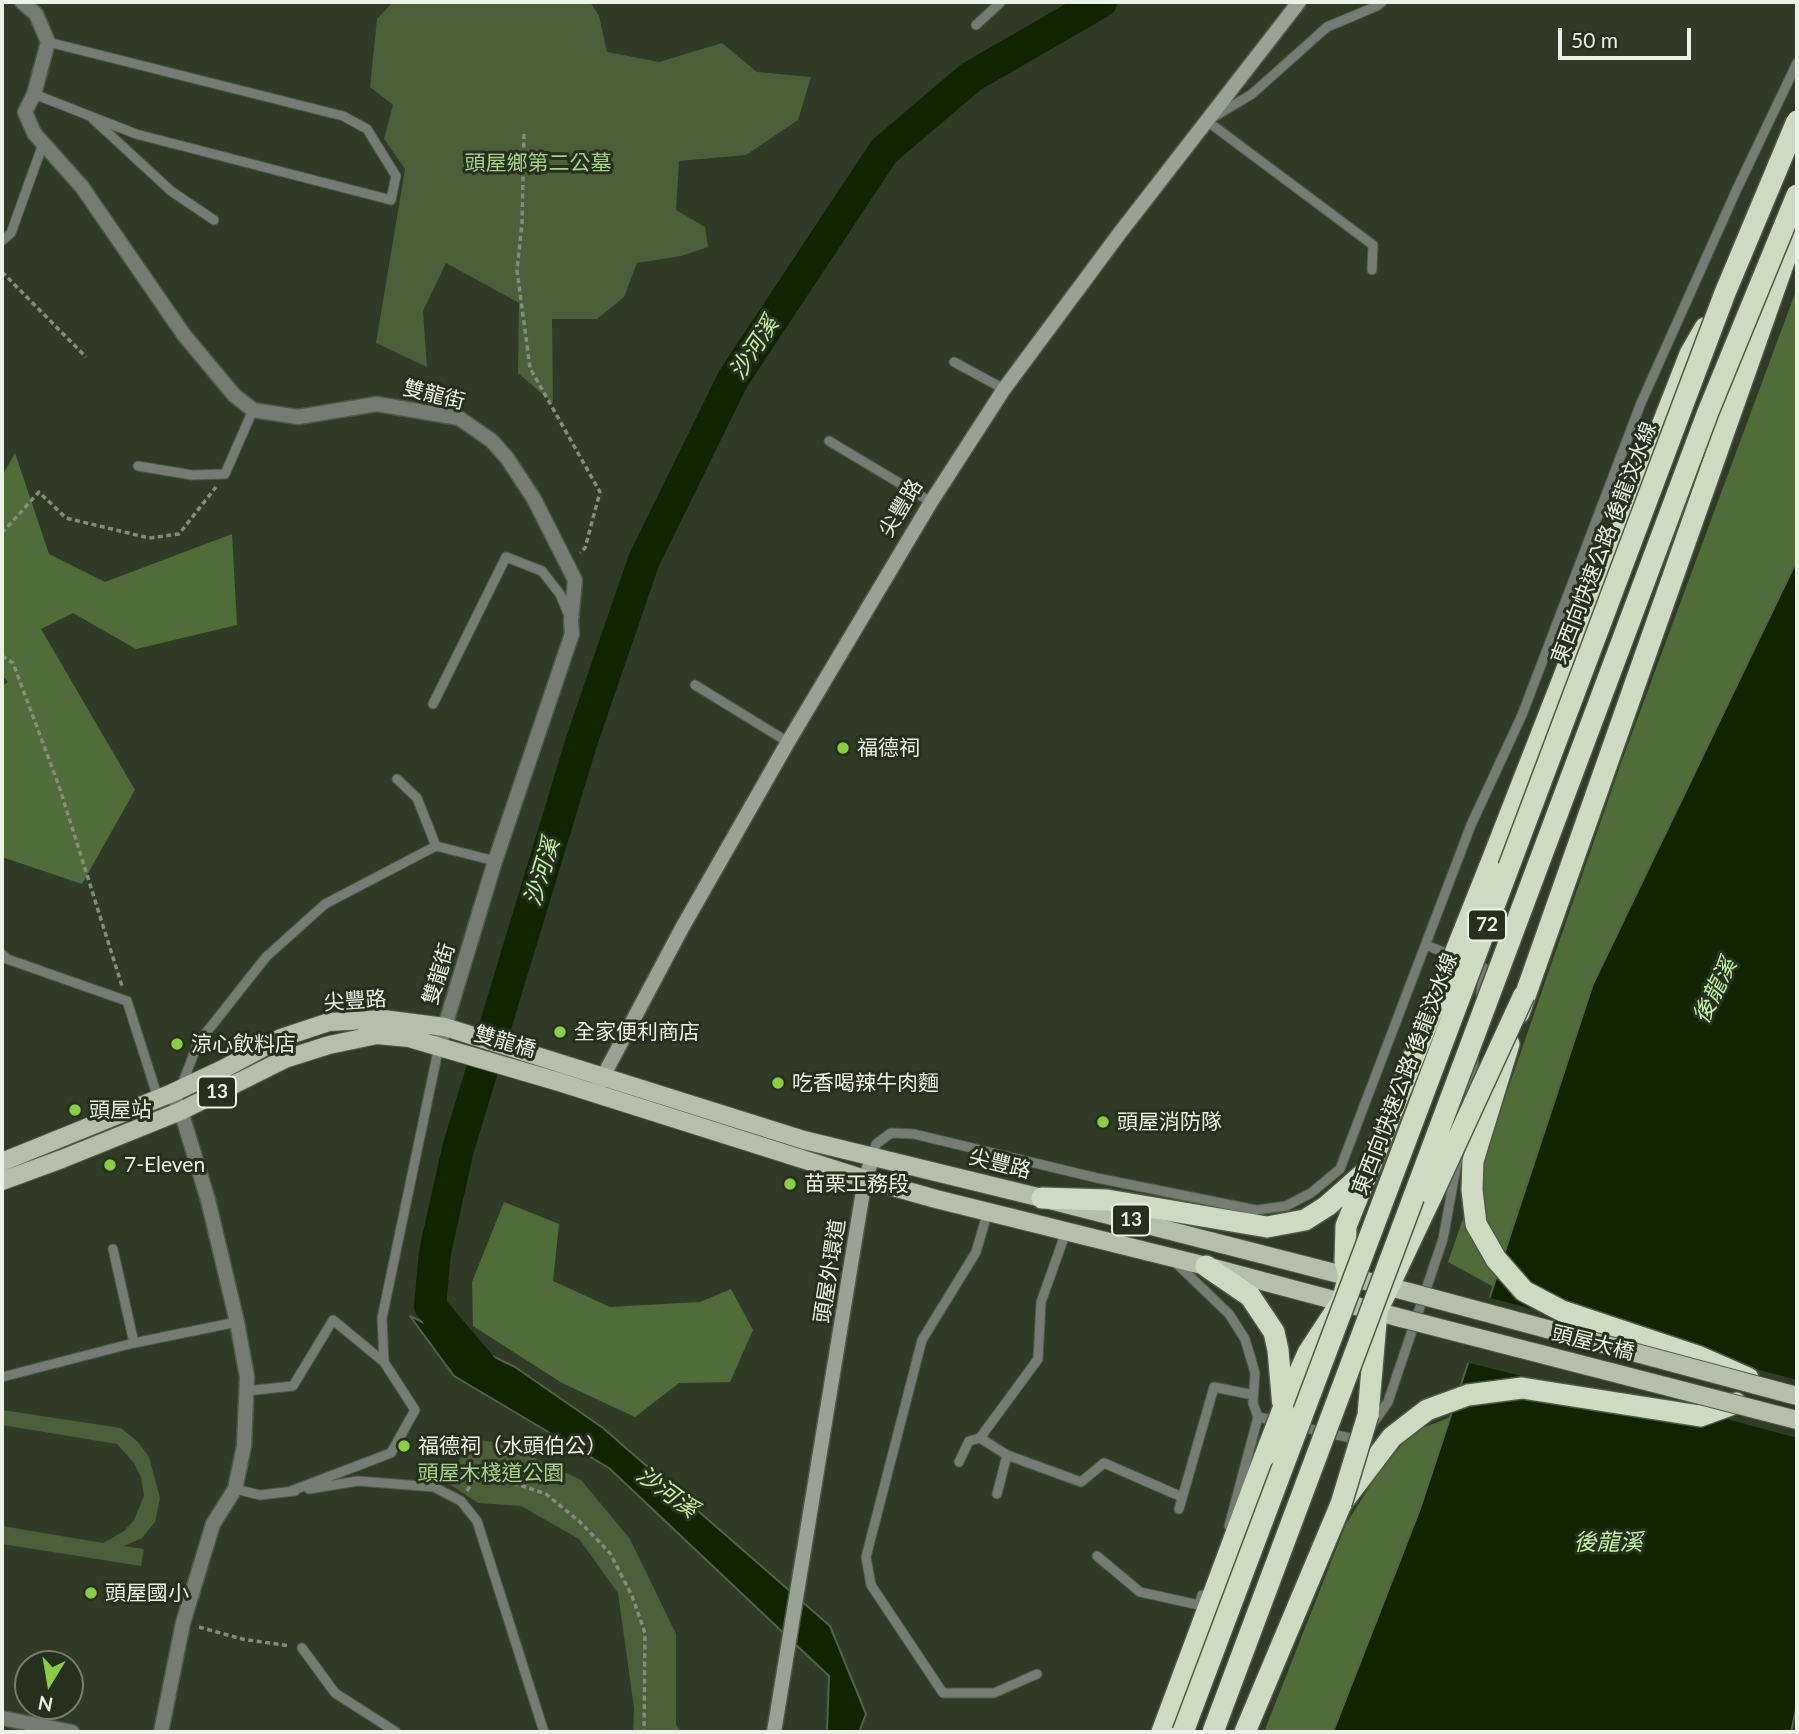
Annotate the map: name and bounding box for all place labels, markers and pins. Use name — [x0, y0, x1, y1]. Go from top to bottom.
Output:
place label: 福德祠 — [857, 735, 920, 761]
marker: 福德祠 — [835, 740, 851, 756]
place label: 全家便利商店 — [574, 1019, 700, 1045]
marker: 全家便利商店 — [552, 1024, 568, 1040]
place label: 涼心飲料店 — [191, 1031, 296, 1057]
marker: 涼心飲料店 — [169, 1036, 185, 1052]
place label: 吃香喝辣牛肉麵 — [792, 1070, 939, 1096]
marker: 吃香喝辣牛肉麵 — [770, 1075, 786, 1091]
place label: 頭屋站 — [89, 1097, 152, 1123]
marker: 頭屋站 — [67, 1102, 83, 1118]
place label: 頭屋消防隊 — [1117, 1109, 1222, 1135]
marker: 頭屋消防隊 — [1095, 1114, 1111, 1130]
place label: 7-Eleven — [124, 1152, 205, 1178]
marker: 7-Eleven — [102, 1157, 118, 1173]
place label: 苗栗工務段 — [804, 1171, 909, 1197]
marker: 苗栗工務段 — [782, 1176, 798, 1192]
place label: 福德祠（水頭伯公） — [418, 1433, 607, 1459]
marker: 福德祠（水頭伯公） — [396, 1438, 412, 1454]
place label: 頭屋國小 — [105, 1580, 189, 1606]
marker: 頭屋國小 — [83, 1585, 99, 1601]

